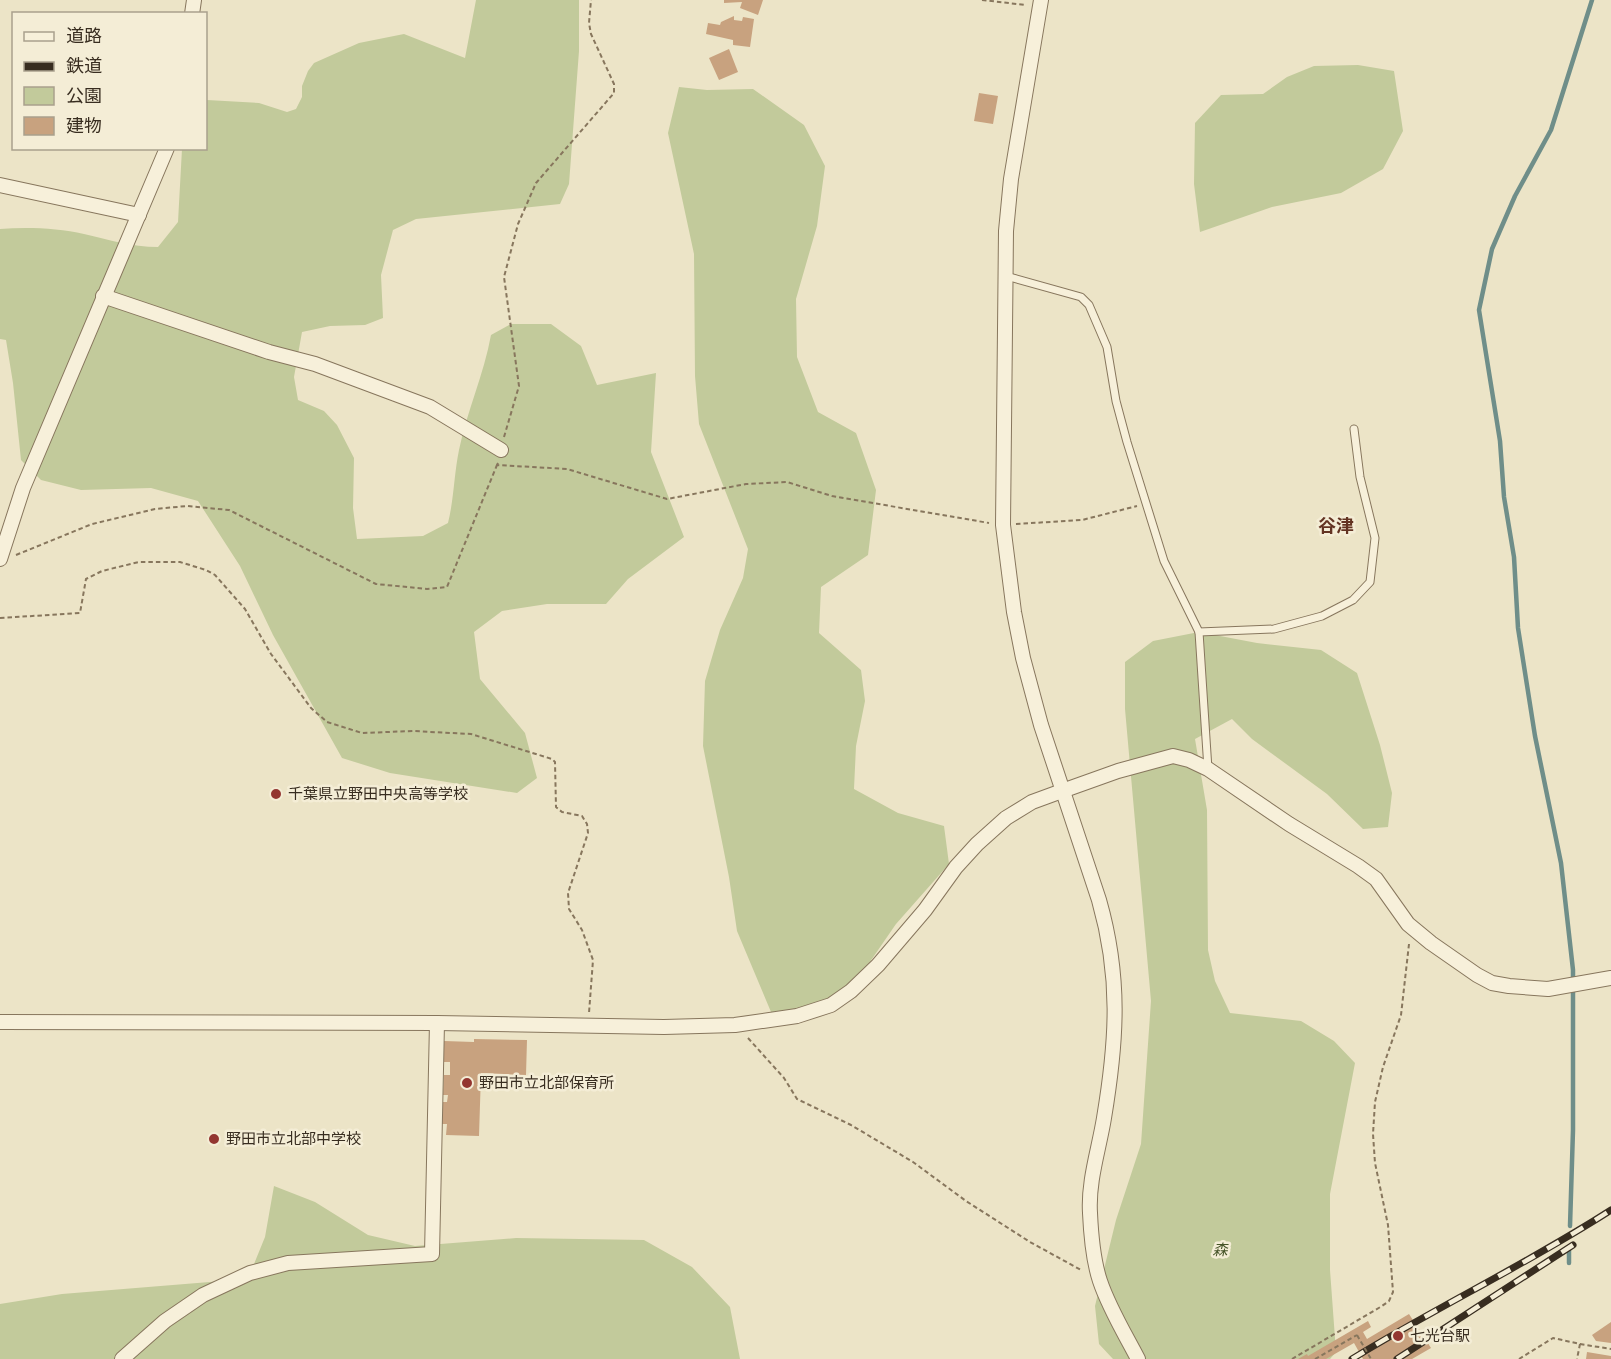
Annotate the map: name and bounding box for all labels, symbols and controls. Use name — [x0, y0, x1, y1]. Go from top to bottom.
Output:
legend — [12, 12, 207, 150]
text: 道路 — [66, 24, 102, 47]
text: 鉄道 — [66, 54, 102, 77]
text: 公園 — [66, 84, 102, 107]
text: 建物 — [66, 114, 102, 137]
district label: 谷津 — [1318, 514, 1354, 537]
place label: 千葉県立野田中央高等学校 — [288, 784, 468, 803]
marker: 千葉県立野田中央高等学校 — [269, 787, 283, 801]
place label: 野田市立北部保育所 — [479, 1073, 614, 1092]
marker: 野田市立北部保育所 — [460, 1076, 474, 1090]
place label: 野田市立北部中学校 — [226, 1129, 361, 1148]
marker: 野田市立北部中学校 — [207, 1132, 221, 1146]
park label: 森 — [1212, 1240, 1229, 1259]
place label: 七光台駅 — [1410, 1326, 1470, 1345]
marker: 七光台駅 — [1391, 1329, 1405, 1343]

